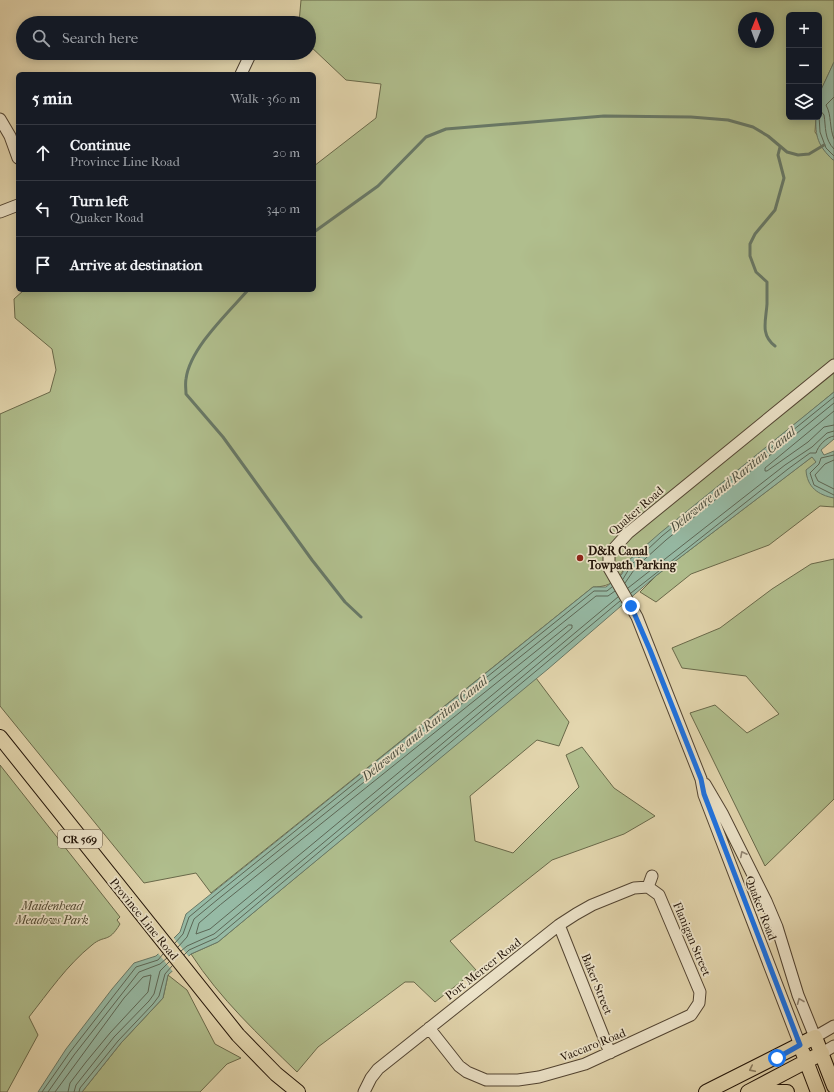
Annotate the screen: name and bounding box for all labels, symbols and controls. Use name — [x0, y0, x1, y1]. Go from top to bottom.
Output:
north arrow — [738, 12, 774, 48]
map controls — [786, 12, 822, 120]
button: + — [786, 12, 822, 48]
search box — [16, 16, 316, 60]
icon: search — [30, 27, 52, 49]
text: Search here — [62, 29, 138, 47]
button: − — [786, 48, 822, 84]
button: layers — [786, 84, 822, 120]
text: 5 min — [32, 88, 72, 108]
text: Walk · 360 m — [230, 91, 300, 106]
text: Continue — [70, 136, 130, 154]
icon: ahead — [32, 142, 54, 164]
text: 20 m — [273, 145, 300, 160]
text: Province Line Road — [70, 154, 180, 169]
text: Turn left — [70, 192, 128, 210]
icon: left — [32, 198, 54, 220]
text: 340 m — [266, 201, 300, 216]
text: Quaker Road — [70, 210, 144, 225]
icon: arrive — [32, 254, 54, 276]
text: Arrive at destination — [70, 256, 202, 274]
water label: Delaware and Raritan Canal — [666, 423, 800, 535]
street label: Quaker Road — [606, 483, 667, 539]
place label: D&R Canal Towpath Parking — [587, 544, 677, 573]
marker: D&R Canal Towpath Parking — [575, 553, 585, 563]
route end — [622, 597, 640, 615]
water label: Delaware and Raritan Canal — [358, 672, 492, 784]
road number: CR 569 — [58, 830, 102, 848]
one-way arrow — [740, 851, 748, 858]
street label: Quaker Road — [742, 874, 780, 943]
street label: Province Line Road — [107, 875, 182, 963]
park label: Maidenhead Meadows Park — [14, 899, 89, 927]
street label: Flanigan Street — [670, 900, 714, 979]
street label: Port Mercer Road — [442, 935, 524, 1003]
street label: Baker Street — [578, 951, 616, 1017]
one-way arrow — [797, 998, 805, 1005]
street label: Vaccaro Road — [557, 1025, 628, 1065]
route start — [768, 1049, 786, 1067]
one-way arrow — [749, 1064, 757, 1072]

